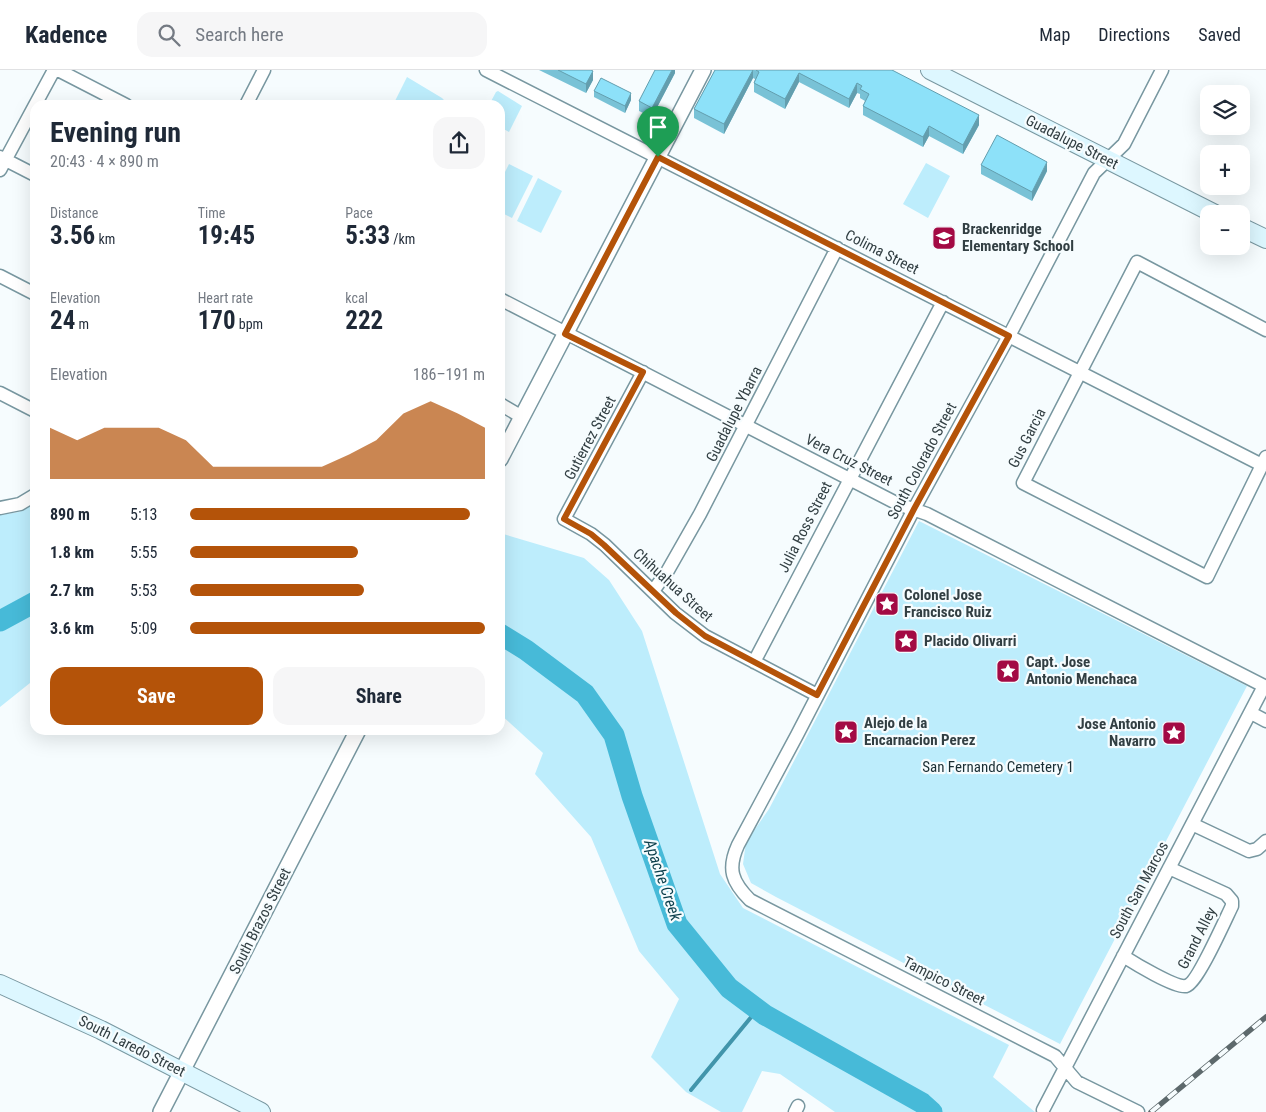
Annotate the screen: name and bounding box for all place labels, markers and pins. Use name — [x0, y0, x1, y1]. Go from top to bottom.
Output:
pin — [637, 106, 679, 157]
place label: Brackenridge Elementary School — [962, 220, 1074, 255]
school or university icon: Brackenridge Elementary School — [931, 225, 957, 251]
place label: Colonel Jose Francisco Ruiz — [904, 586, 992, 621]
place icon: Colonel Jose Francisco Ruiz — [874, 591, 900, 617]
place icon: Placido Olivarri — [893, 628, 919, 654]
place label: Placido Olivarri — [924, 632, 1016, 650]
place label: Capt. Jose Antonio Menchaca — [1026, 653, 1137, 688]
place icon: Capt. Jose Antonio Menchaca — [995, 658, 1021, 684]
place label: Alejo de la Encarnacion Perez — [864, 714, 976, 749]
place label: Jose Antonio Navarro — [1077, 715, 1156, 750]
place icon: Alejo de la Encarnacion Perez — [833, 719, 859, 745]
place icon: Jose Antonio Navarro — [1161, 720, 1187, 746]

